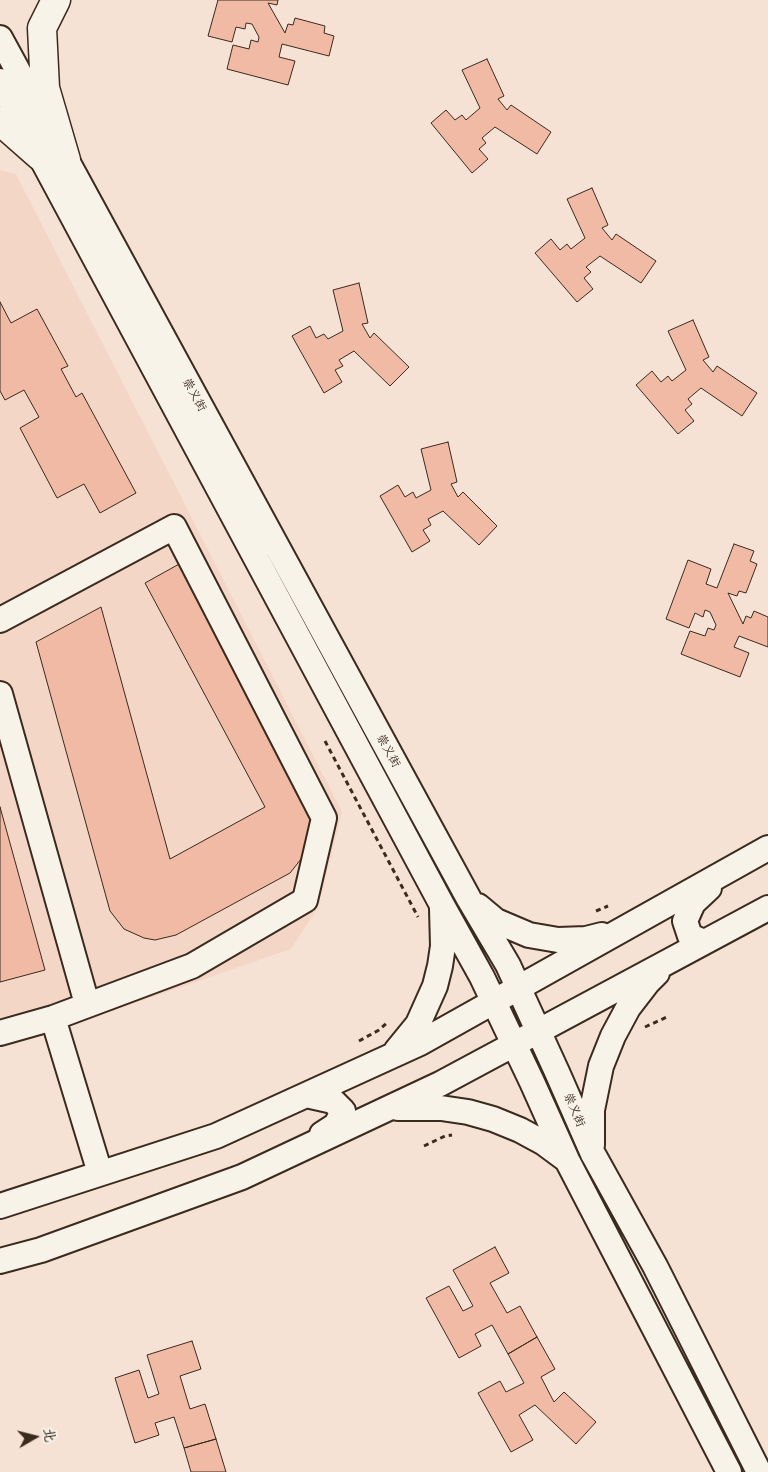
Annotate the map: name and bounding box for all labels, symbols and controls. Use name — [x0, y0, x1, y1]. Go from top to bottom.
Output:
street label: 崇义街 — [179, 376, 209, 414]
street label: 崇义街 — [373, 732, 403, 770]
street label: 崇义街 — [560, 1091, 588, 1129]
north arrow — [10, 1412, 60, 1462]
text: 北 — [40, 1427, 60, 1443]

